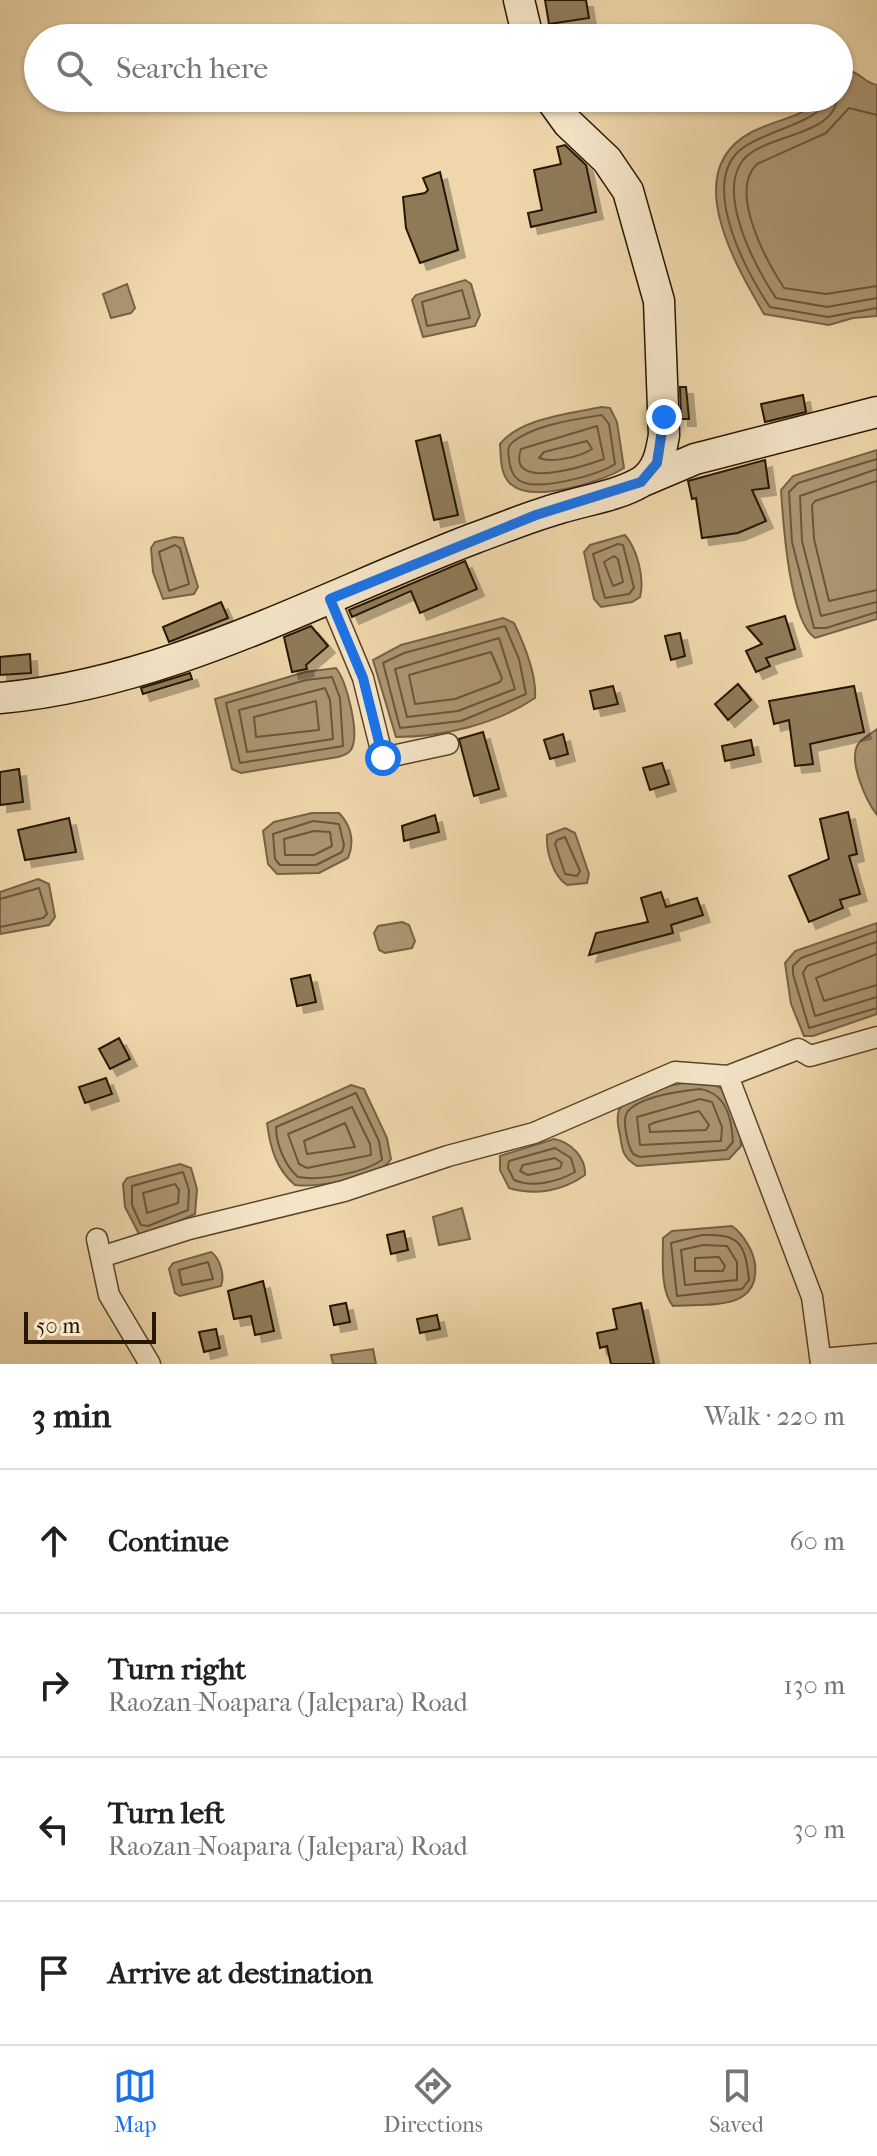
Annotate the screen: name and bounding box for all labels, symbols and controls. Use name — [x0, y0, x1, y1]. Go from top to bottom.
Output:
search box — [24, 24, 853, 112]
icon: search — [52, 46, 96, 90]
text: Search here — [116, 51, 268, 86]
route end — [646, 399, 682, 435]
route start — [365, 740, 401, 776]
scale bar — [24, 1308, 156, 1344]
text: 50 m — [36, 1313, 81, 1339]
text: 3 min — [32, 1396, 111, 1436]
text: Walk · 220 m — [704, 1401, 845, 1432]
icon: ahead — [32, 1519, 76, 1563]
text: Continue — [108, 1524, 229, 1559]
text: 60 m — [789, 1526, 845, 1557]
text: Turn right — [108, 1652, 246, 1687]
icon: right — [32, 1663, 76, 1707]
text: 130 m — [784, 1670, 845, 1701]
text: Raozan-Noapara (Jalepara) Road — [108, 1687, 468, 1718]
text: Turn left — [108, 1796, 225, 1831]
icon: left — [32, 1807, 76, 1851]
text: 30 m — [793, 1814, 845, 1845]
text: Raozan-Noapara (Jalepara) Road — [108, 1831, 468, 1862]
icon: arrive — [32, 1951, 76, 1995]
text: Arrive at destination — [108, 1956, 373, 1991]
tab: Map — [113, 2064, 157, 2138]
tab: Directions — [384, 2064, 483, 2138]
tab: Saved — [709, 2064, 764, 2138]

